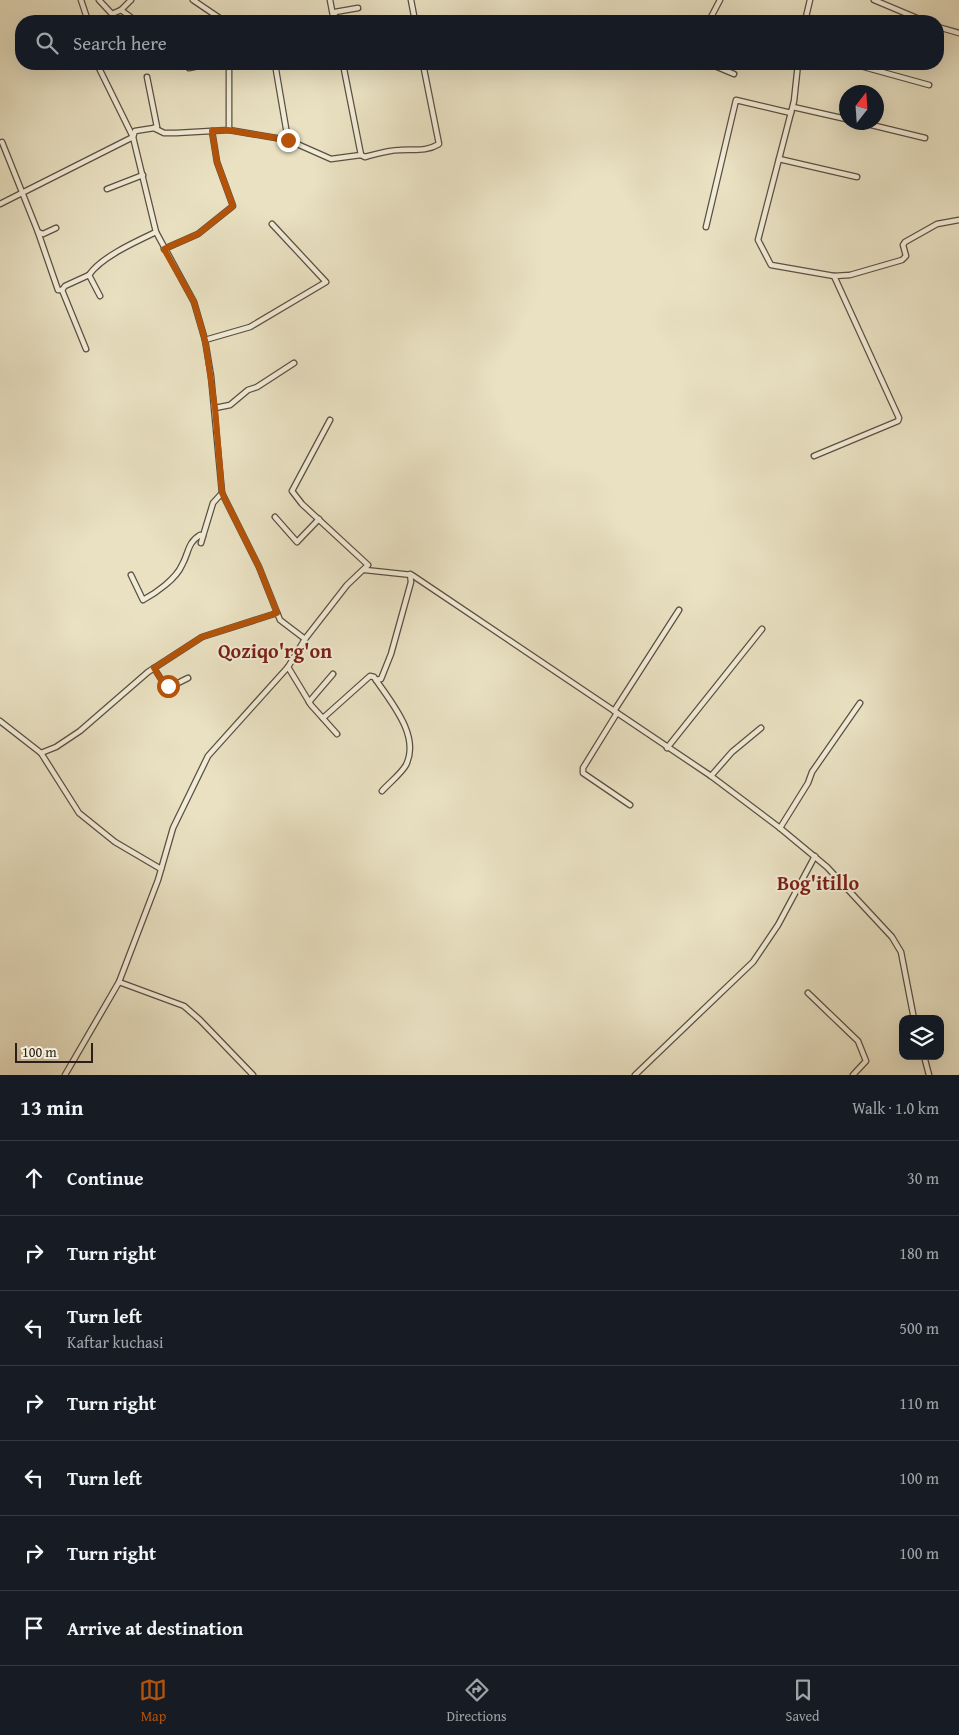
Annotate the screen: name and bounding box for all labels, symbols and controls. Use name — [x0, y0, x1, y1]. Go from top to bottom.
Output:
search box — [15, 15, 944, 70]
icon: search — [33, 29, 61, 57]
text: Search here — [73, 29, 167, 57]
north arrow — [839, 85, 884, 130]
route end — [277, 129, 300, 152]
district label: Qoziqo'rg'on — [218, 636, 332, 665]
route start — [157, 675, 180, 698]
district label: Bog'itillo — [777, 868, 859, 897]
map controls — [899, 1015, 944, 1060]
button: layers — [899, 1015, 944, 1060]
scale bar — [15, 1040, 92, 1063]
text: 100 m — [22, 1042, 57, 1062]
text: 13 min — [20, 1092, 83, 1123]
text: Walk · 1.0 km — [852, 1096, 939, 1120]
icon: ahead — [20, 1164, 48, 1192]
text: Continue — [67, 1164, 144, 1192]
text: 30 m — [907, 1166, 939, 1190]
icon: right — [20, 1239, 48, 1267]
text: Turn right — [67, 1239, 156, 1267]
text: 180 m — [899, 1241, 939, 1265]
text: Turn left — [67, 1302, 142, 1330]
icon: left — [20, 1314, 48, 1342]
text: 500 m — [899, 1316, 939, 1340]
text: Kaftar kuchasi — [67, 1330, 164, 1354]
icon: right — [20, 1389, 48, 1417]
text: Turn right — [67, 1389, 156, 1417]
text: 110 m — [899, 1391, 939, 1415]
icon: left — [20, 1464, 48, 1492]
text: Turn left — [67, 1464, 142, 1492]
text: 100 m — [899, 1466, 939, 1490]
icon: right — [20, 1539, 48, 1567]
text: Turn right — [67, 1539, 156, 1567]
text: 100 m — [899, 1541, 939, 1565]
icon: arrive — [20, 1614, 48, 1642]
text: Arrive at destination — [67, 1614, 243, 1642]
tab: Map — [139, 1676, 167, 1726]
tab: Directions — [446, 1676, 507, 1726]
tab: Saved — [786, 1676, 820, 1726]

